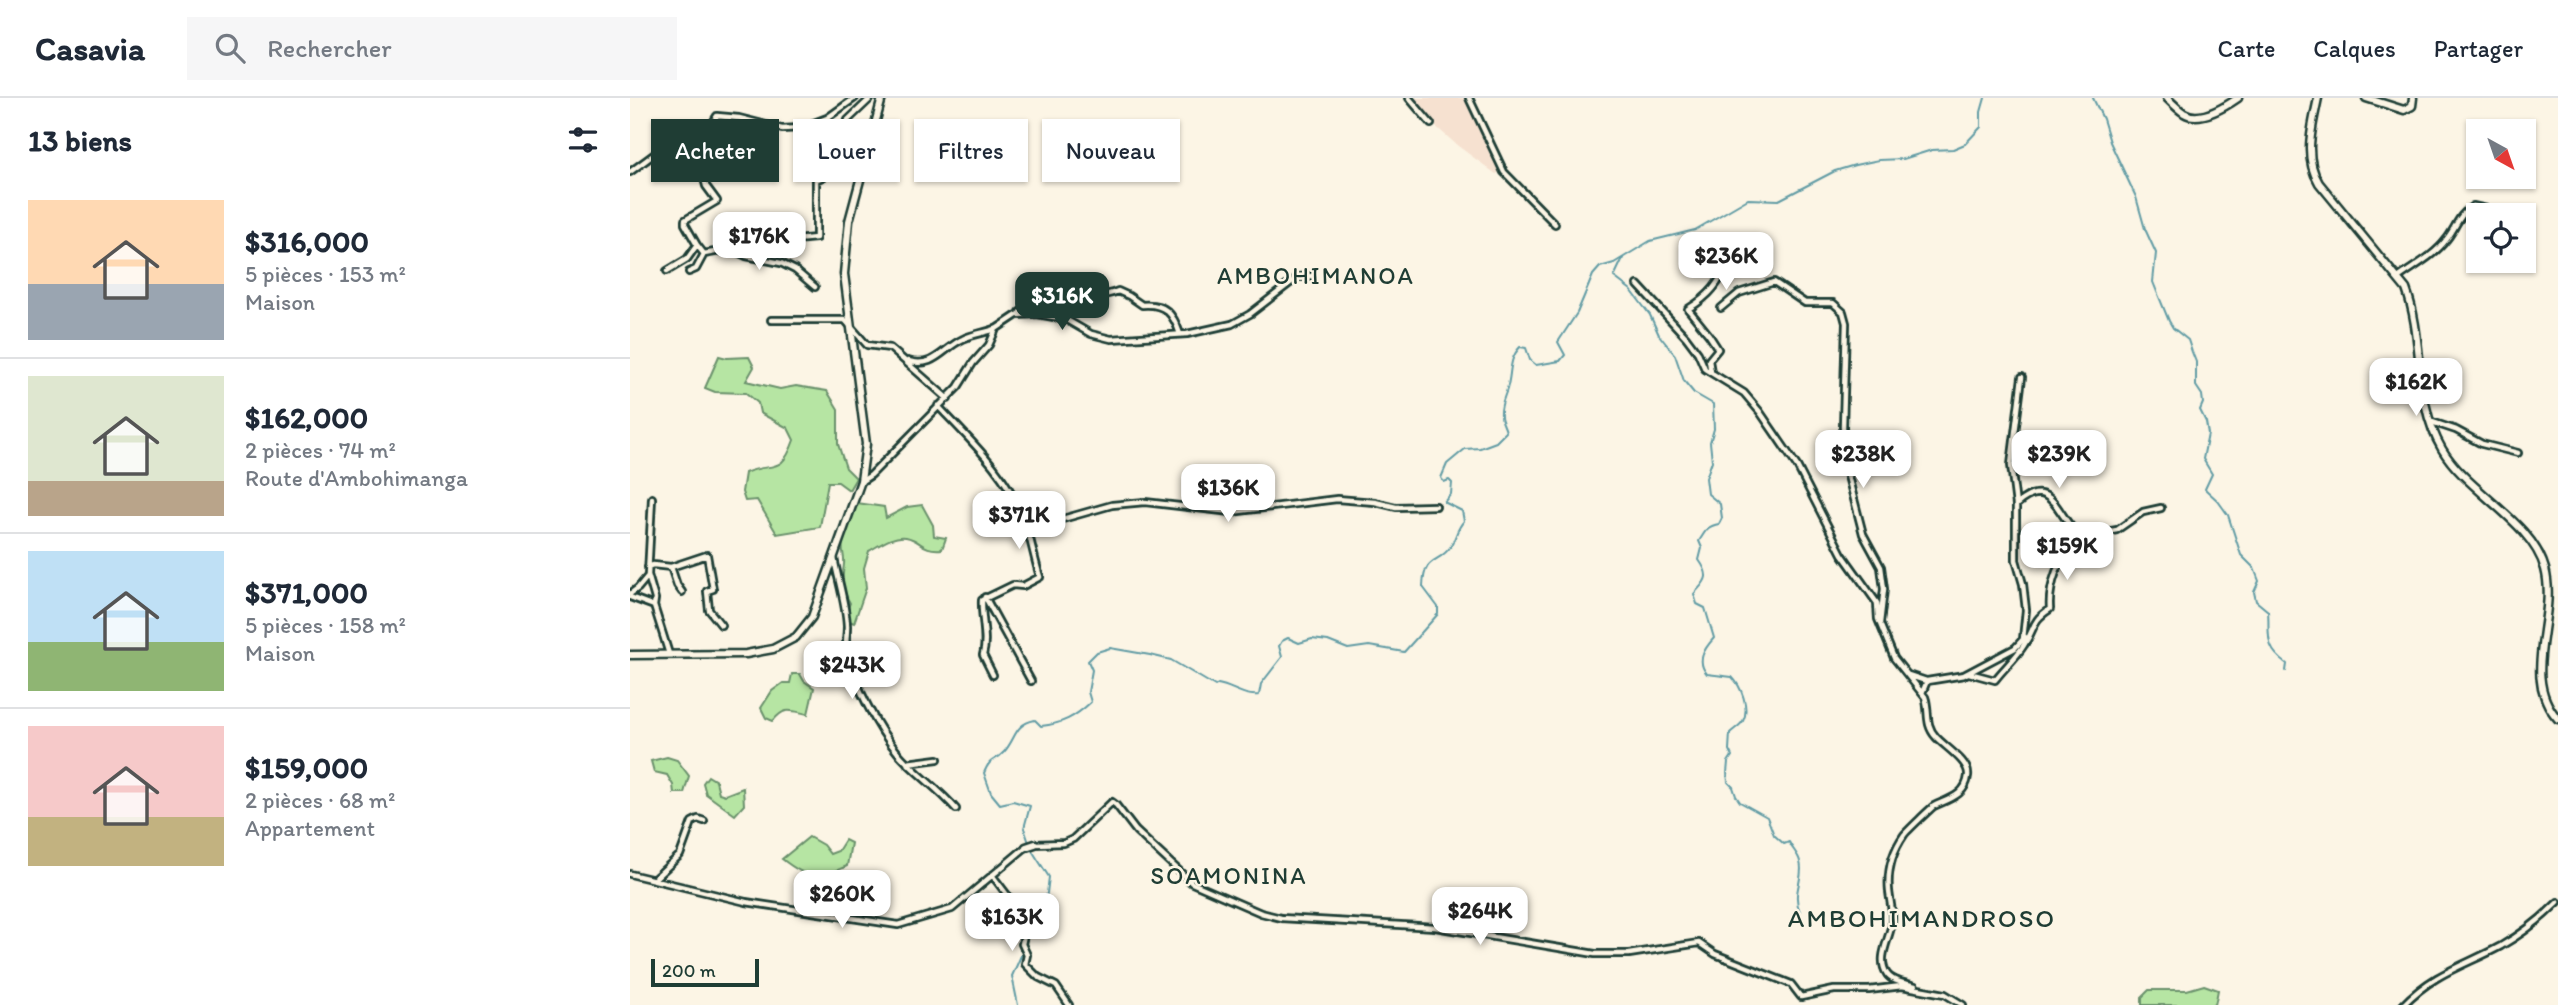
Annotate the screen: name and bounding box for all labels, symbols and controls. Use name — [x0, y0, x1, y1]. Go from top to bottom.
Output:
search box — [187, 17, 677, 80]
text: Casavia — [35, 29, 145, 68]
icon: search — [211, 29, 249, 67]
text: Rechercher — [267, 32, 392, 64]
text: Carte — [2218, 34, 2275, 63]
text: Calques — [2313, 34, 2396, 63]
text: Partager — [2434, 34, 2523, 63]
chip: Acheter — [651, 119, 779, 182]
chip: Louer — [793, 119, 900, 182]
chip: Filtres — [914, 119, 1028, 182]
chip: Nouveau — [1042, 119, 1180, 182]
north arrow — [2466, 119, 2536, 189]
map controls — [2466, 119, 2536, 273]
icon: filters — [564, 121, 602, 159]
text: 13 biens — [28, 122, 132, 159]
button: locate — [2466, 203, 2536, 273]
pin: $176K — [710, 212, 808, 272]
text: $176K — [729, 221, 789, 249]
text: $316,000 — [245, 223, 369, 260]
icon: home — [84, 228, 168, 312]
pin: $236K — [1677, 232, 1775, 292]
text: $236K — [1694, 241, 1758, 269]
text: 5 pièces · 153 m² — [245, 260, 406, 288]
district label: AMBOHIMANOA — [1217, 261, 1415, 290]
pin: $316K — [1013, 272, 1111, 332]
text: $316K — [1031, 281, 1093, 309]
text: Maison — [245, 288, 315, 316]
pin: $162K — [2367, 358, 2465, 418]
text: $162K — [2385, 367, 2447, 395]
text: $162,000 — [245, 399, 368, 436]
icon: home — [84, 404, 168, 488]
pin: $238K — [1814, 430, 1912, 490]
pin: $239K — [2010, 430, 2108, 490]
text: 2 pièces · 74 m² — [245, 436, 396, 464]
text: $238K — [1831, 439, 1895, 467]
text: $239K — [2027, 439, 2091, 467]
text: Route d'Ambohimanga — [245, 464, 468, 492]
pin: $136K — [1179, 464, 1277, 524]
text: $136K — [1197, 473, 1259, 501]
pin: $371K — [970, 491, 1068, 551]
text: $371K — [989, 500, 1049, 528]
pin: $159K — [2018, 522, 2116, 582]
text: $159K — [2036, 531, 2098, 559]
text: $371,000 — [245, 574, 368, 611]
icon: home — [84, 579, 168, 663]
text: 5 pièces · 158 m² — [245, 611, 406, 639]
text: Maison — [245, 639, 315, 667]
pin: $243K — [803, 642, 901, 701]
text: $243K — [820, 650, 884, 678]
text: $159,000 — [245, 749, 368, 786]
icon: home — [84, 754, 168, 838]
text: 2 pièces · 68 m² — [245, 786, 395, 814]
text: Appartement — [245, 814, 375, 842]
district label: SOAMONINA — [1150, 861, 1308, 890]
pin: $260K — [793, 870, 891, 930]
text: $260K — [810, 879, 874, 907]
pin: $264K — [1431, 888, 1529, 947]
pin: $163K — [963, 894, 1061, 953]
text: $264K — [1448, 896, 1512, 924]
text: $163K — [981, 902, 1043, 930]
district label: AMBOHIMANDROSO — [1788, 902, 2056, 934]
scale bar — [651, 956, 760, 988]
text: 200 m — [662, 959, 716, 982]

